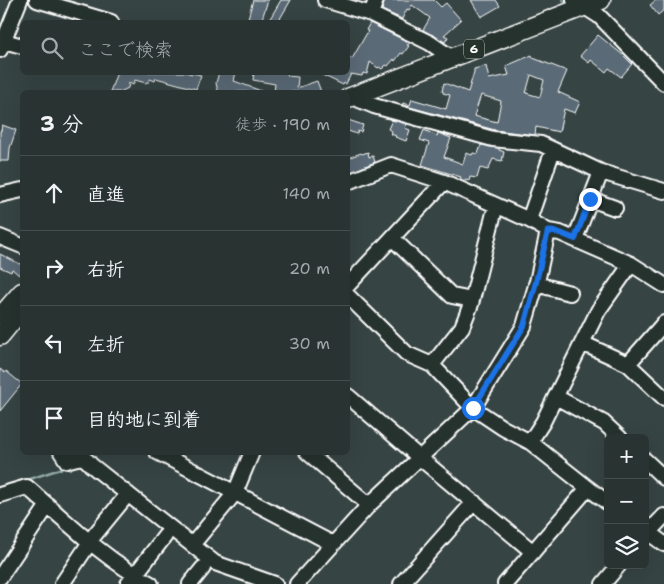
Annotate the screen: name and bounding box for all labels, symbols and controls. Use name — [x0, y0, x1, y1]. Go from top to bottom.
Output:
search box — [20, 20, 350, 75]
icon: search — [38, 34, 66, 62]
text: ここで検索 — [78, 37, 173, 62]
road number: 6 — [464, 40, 484, 59]
text: 3 分 — [40, 110, 83, 138]
text: 徒歩 · 190 m — [235, 114, 330, 135]
icon: ahead — [40, 179, 68, 207]
text: 直進 — [87, 182, 125, 207]
text: 140 m — [283, 183, 330, 204]
route end — [579, 188, 602, 211]
icon: right — [40, 254, 68, 282]
text: 右折 — [87, 257, 125, 282]
text: 20 m — [289, 258, 330, 279]
icon: left — [40, 329, 68, 357]
text: 左折 — [87, 332, 125, 357]
text: 30 m — [289, 333, 330, 354]
route start — [462, 397, 485, 420]
icon: arrive — [40, 404, 68, 432]
text: 目的地に到着 — [87, 407, 201, 432]
map controls — [604, 434, 649, 569]
button: + — [604, 434, 649, 479]
button: − — [604, 479, 649, 524]
button: layers — [604, 524, 649, 569]

